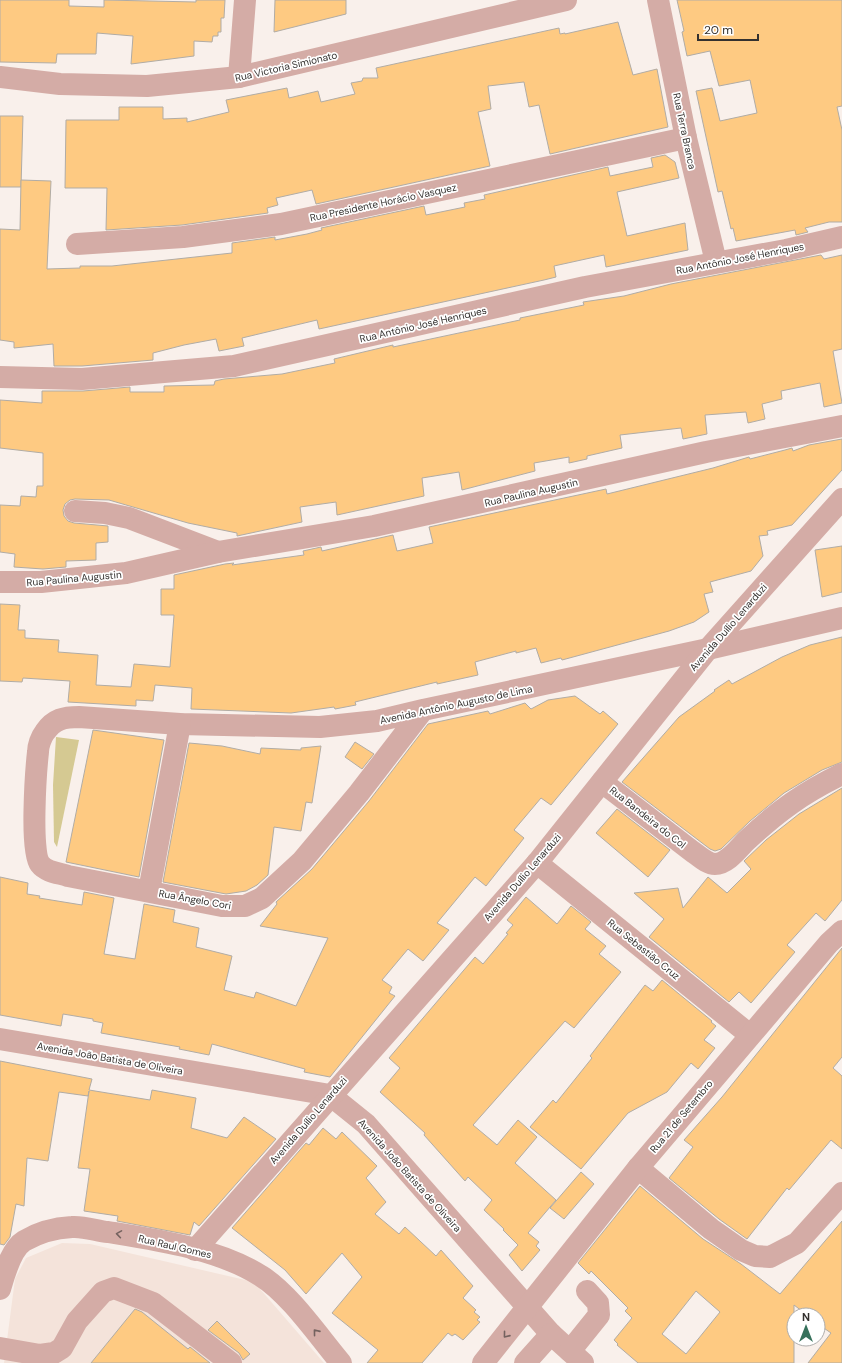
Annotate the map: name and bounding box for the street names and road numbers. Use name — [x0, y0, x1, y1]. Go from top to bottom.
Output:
street label: Rua Victoria Simionato — [234, 48, 339, 85]
street label: Rua Terra Branca — [670, 92, 699, 170]
street label: Rua Presidente Horácio Vasquez — [309, 181, 458, 224]
street label: Rua Antônio José Henriques — [675, 240, 805, 277]
street label: Rua Antônio José Henriques — [358, 304, 488, 345]
street label: Rua Paulina Augustin — [483, 475, 579, 510]
street label: Rua Paulina Augustin — [26, 568, 122, 589]
street label: Avenida Duílio Lenarduzi — [687, 581, 770, 674]
street label: Avenida Antônio Augusto de Lima — [379, 682, 534, 727]
street label: Rua Bandeira do Col — [607, 784, 688, 851]
street label: Avenida Duílio Lenarduzi — [481, 831, 564, 924]
street label: Rua Ângelo Cori — [158, 887, 232, 912]
street label: Rua Sebastião Cruz — [605, 916, 683, 983]
street label: Avenida João Batista de Oliveira — [36, 1039, 184, 1078]
street label: Avenida Duílio Lenarduzi — [267, 1074, 350, 1167]
street label: Rua 21 de Setembro — [647, 1077, 716, 1155]
street label: Avenida João Batista de Oliveira — [355, 1116, 464, 1235]
street label: Rua Raul Gomes — [137, 1232, 213, 1261]

